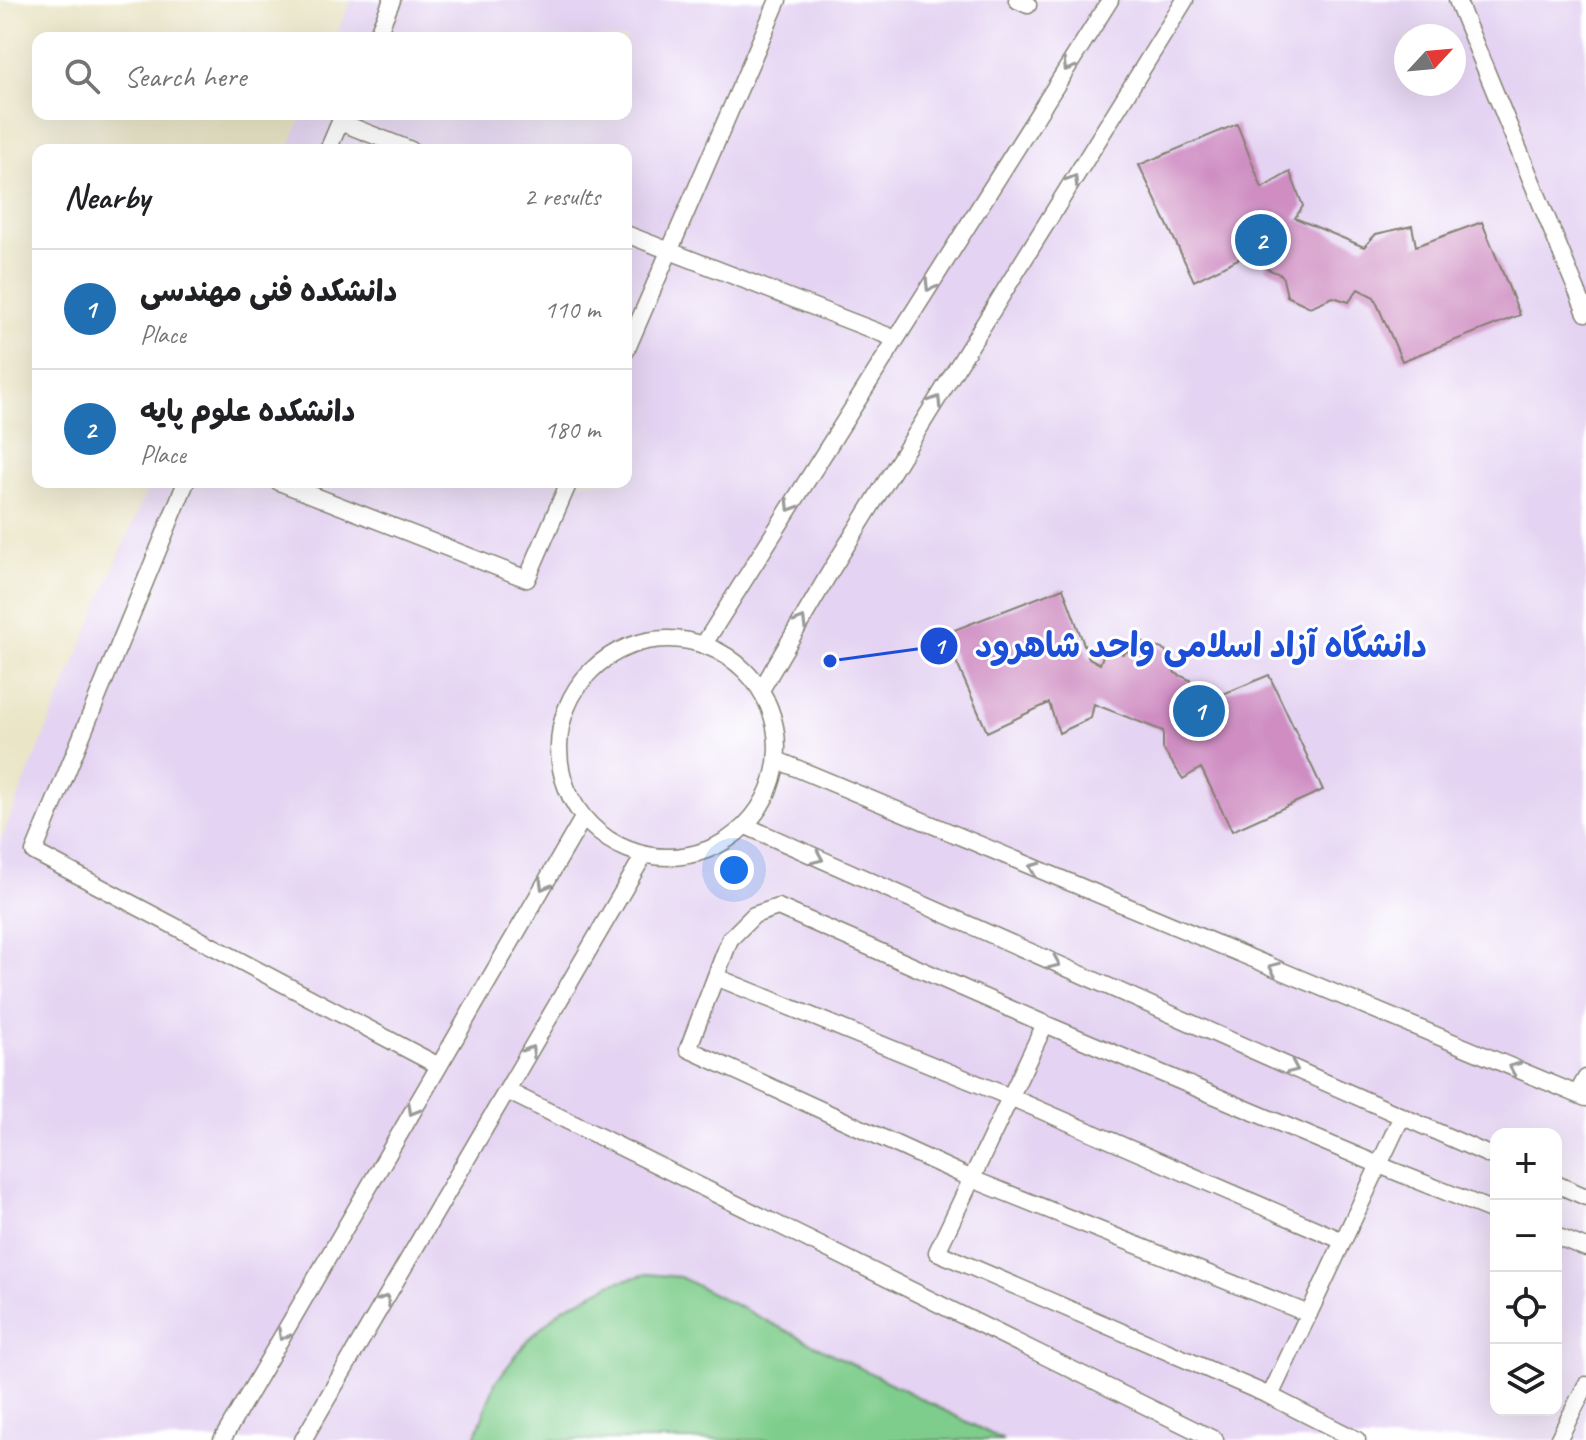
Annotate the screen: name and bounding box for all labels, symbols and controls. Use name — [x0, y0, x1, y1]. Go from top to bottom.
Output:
north arrow — [1394, 24, 1466, 96]
search box — [32, 32, 632, 120]
icon: search — [60, 54, 104, 98]
text: Search here — [124, 57, 246, 95]
one-way arrow — [1063, 57, 1078, 72]
one-way arrow — [1064, 174, 1079, 189]
text: Nearby — [64, 175, 150, 218]
text: 2 results — [524, 180, 600, 213]
pin: 2 — [1235, 210, 1287, 270]
text: دانشکده فنی مهندسی — [140, 272, 397, 310]
one-way arrow — [924, 277, 939, 292]
text: 1 — [84, 293, 96, 326]
text: 110 m — [544, 293, 600, 326]
text: Place — [140, 318, 186, 351]
text: دانشکده علوم پایه — [140, 392, 355, 430]
one-way arrow — [927, 395, 942, 410]
text: 2 — [84, 413, 96, 446]
text: 180 m — [544, 413, 600, 446]
text: Place — [140, 438, 186, 471]
one-way arrow — [786, 497, 801, 512]
one-way arrow — [791, 616, 806, 631]
callout: دانشگاه آزاد اسلامی واحد شاهرود — [919, 617, 1443, 675]
text: دانشگاه آزاد اسلامی واحد شاهرود — [975, 624, 1427, 668]
text: 1 — [934, 631, 948, 661]
pin: 1 — [1173, 681, 1225, 741]
one-way arrow — [809, 848, 824, 864]
your location — [714, 850, 754, 890]
one-way arrow — [1028, 861, 1042, 877]
one-way arrow — [538, 876, 554, 891]
one-way arrow — [1047, 953, 1062, 969]
one-way arrow — [1268, 961, 1282, 977]
one-way arrow — [520, 1045, 536, 1060]
one-way arrow — [1285, 1058, 1299, 1074]
one-way arrow — [1508, 1061, 1522, 1077]
one-way arrow — [407, 1101, 423, 1116]
map controls — [1490, 1128, 1562, 1416]
button: + — [1490, 1128, 1562, 1200]
button: − — [1490, 1200, 1562, 1272]
button: locate — [1490, 1272, 1562, 1344]
one-way arrow — [375, 1294, 391, 1309]
one-way arrow — [277, 1326, 293, 1341]
button: layers — [1490, 1344, 1562, 1416]

